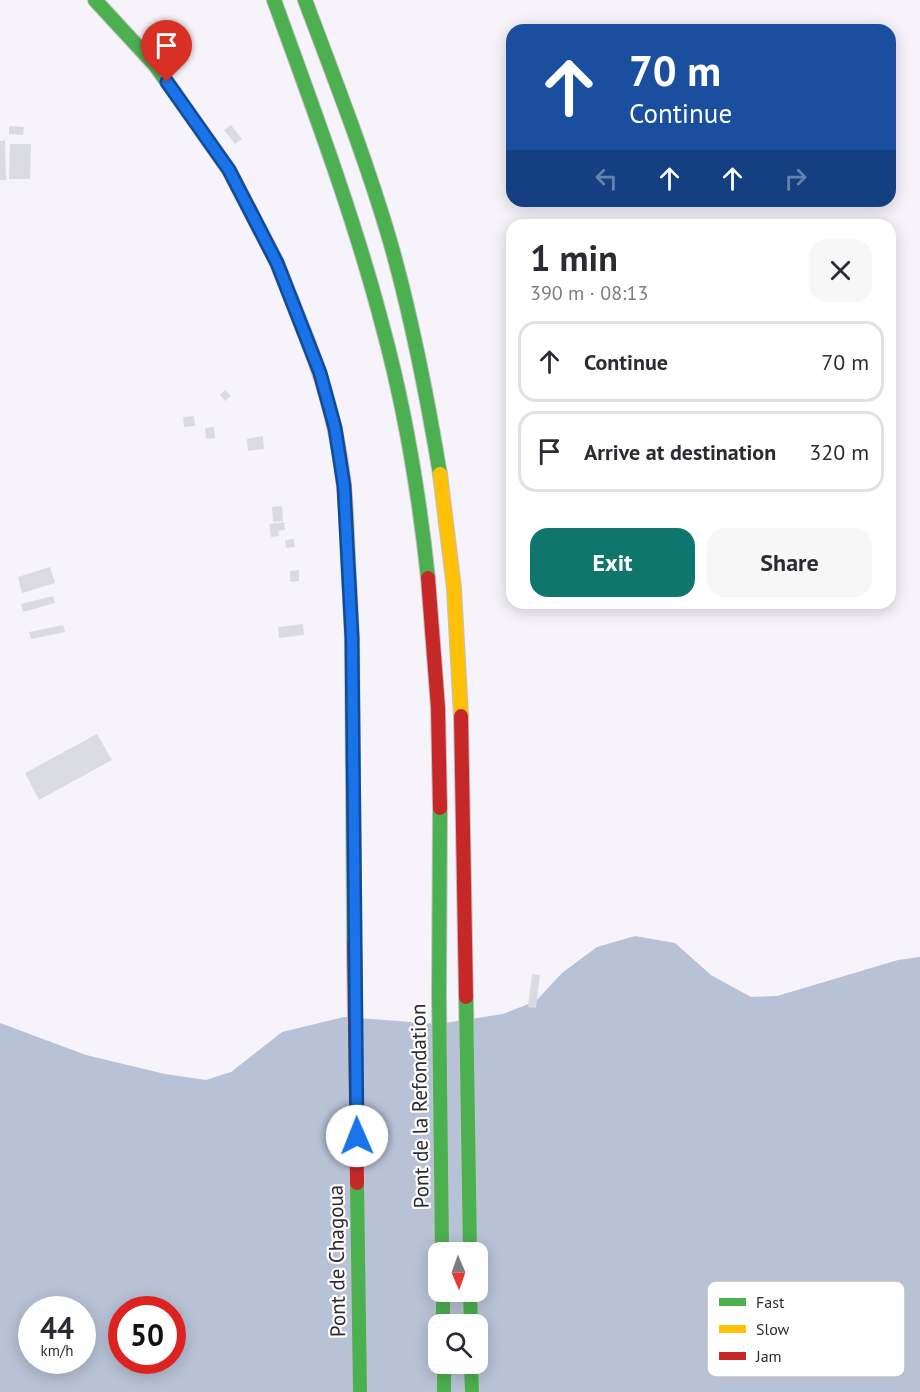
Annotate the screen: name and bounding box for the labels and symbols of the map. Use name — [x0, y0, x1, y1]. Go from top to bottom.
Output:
pin — [141, 20, 192, 82]
street label: Pont de la Refondation — [404, 1003, 435, 1209]
position arrow — [325, 1104, 389, 1168]
street label: Pont de Chagoua — [322, 1185, 351, 1337]
north arrow — [428, 1242, 488, 1302]
legend — [707, 1281, 905, 1377]
text: Fast — [756, 1292, 785, 1312]
speed limit sign: 50 — [108, 1296, 186, 1374]
text: Slow — [756, 1319, 790, 1339]
text: Jam — [755, 1346, 782, 1366]

